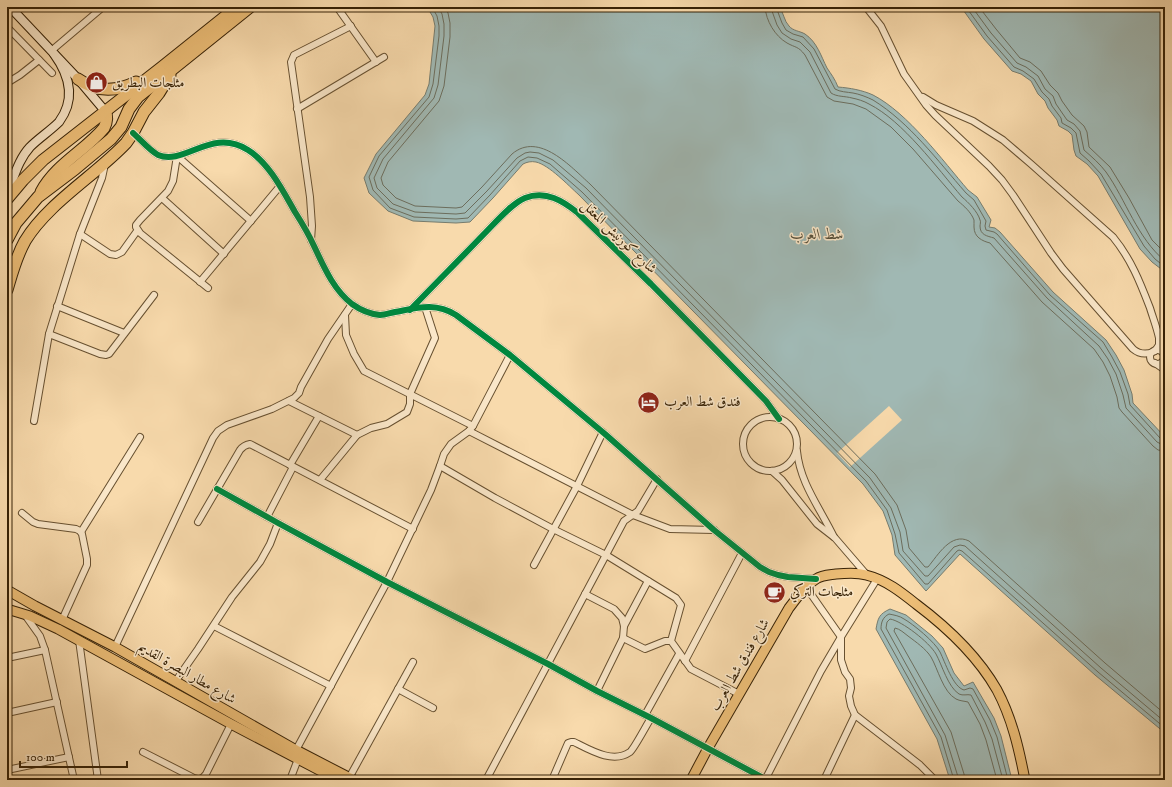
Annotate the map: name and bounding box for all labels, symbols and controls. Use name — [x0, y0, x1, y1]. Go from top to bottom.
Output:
shop icon: مثلجات البطريق — [83, 70, 109, 96]
place label: مثلجات البطريق — [112, 74, 185, 92]
street label: شارع كورنيش المعقل — [576, 196, 661, 279]
water label: شط العرب — [790, 225, 844, 244]
hotel icon: فندق شط العرب — [636, 389, 662, 415]
place label: فندق شط العرب — [664, 393, 741, 411]
cafe icon: مثلجات التركي — [761, 579, 787, 605]
place label: مثلجات التركي — [790, 582, 853, 603]
street label: شارع فندق شط العرب — [706, 615, 776, 715]
street label: شارع مطار البصرة القديم — [133, 638, 239, 711]
scale bar — [20, 743, 127, 769]
text: 100 m — [26, 750, 55, 765]

